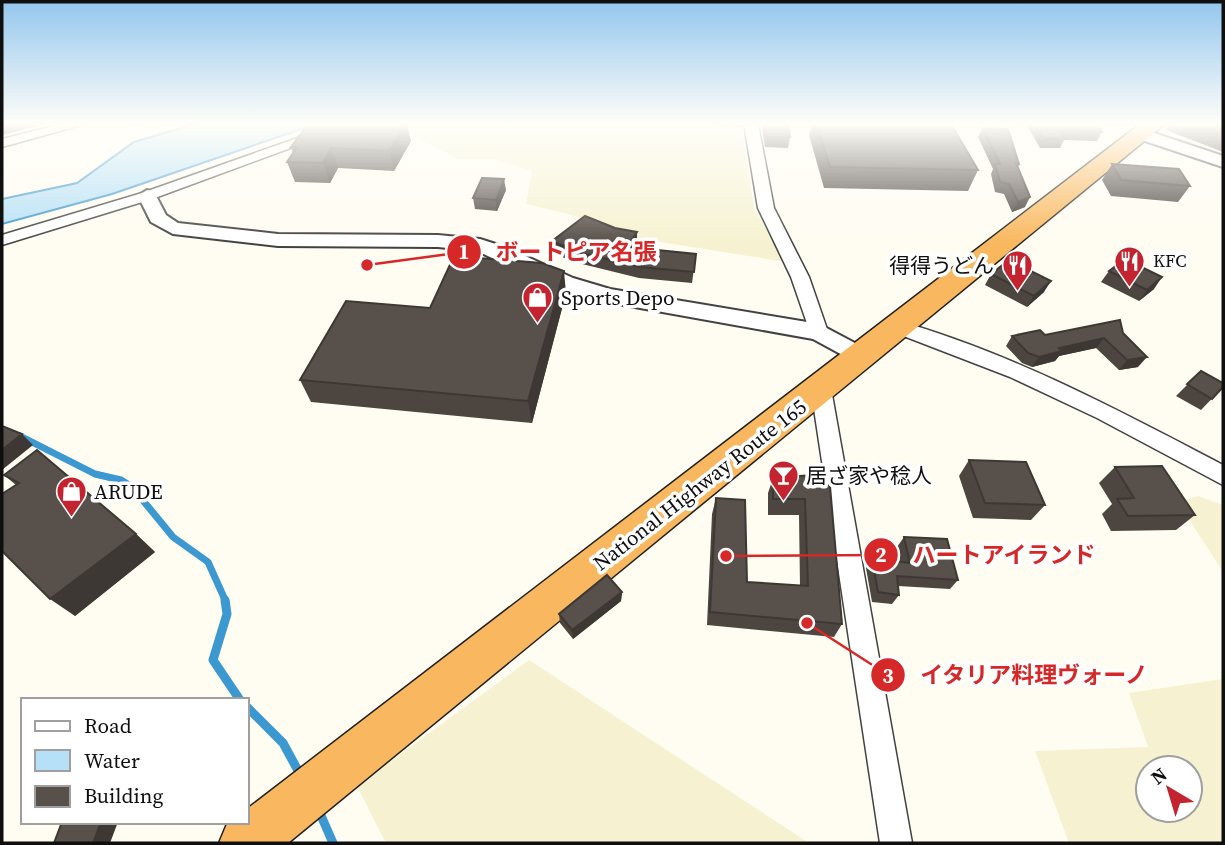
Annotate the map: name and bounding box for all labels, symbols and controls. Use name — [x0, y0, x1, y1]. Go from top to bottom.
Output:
callout: ボートピア名張 — [446, 230, 670, 274]
text: ボートピア名張 — [496, 236, 657, 268]
text: 1 — [458, 237, 470, 266]
restaurant icon: KFC — [1113, 244, 1147, 288]
place label: KFC — [1153, 248, 1187, 273]
restaurant icon: 得得うどん — [1000, 249, 1034, 293]
place label: 得得うどん — [889, 251, 994, 280]
shop icon: Sports Depo — [521, 281, 555, 325]
place label: Sports Depo — [561, 283, 675, 312]
street label: National Highway Route 165 — [587, 392, 812, 577]
bar icon: 居ざ家や稔人 — [766, 459, 800, 503]
place label: 居ざ家や稔人 — [806, 461, 932, 490]
shop icon: ARUDE — [54, 475, 88, 519]
place label: ARUDE — [94, 477, 163, 506]
callout: ハートアイランド — [863, 533, 1110, 577]
text: ハートアイランド — [913, 539, 1095, 571]
text: 2 — [875, 540, 887, 569]
callout: イタリア料理ヴォーノ — [870, 653, 1163, 697]
text: イタリア料理ヴォーノ — [920, 659, 1148, 691]
text: 3 — [882, 661, 894, 690]
legend — [21, 698, 248, 824]
text: Road — [84, 711, 132, 740]
text: Water — [84, 746, 140, 775]
north arrow — [1134, 754, 1204, 824]
text: N — [1145, 761, 1172, 790]
text: Building — [84, 781, 163, 810]

